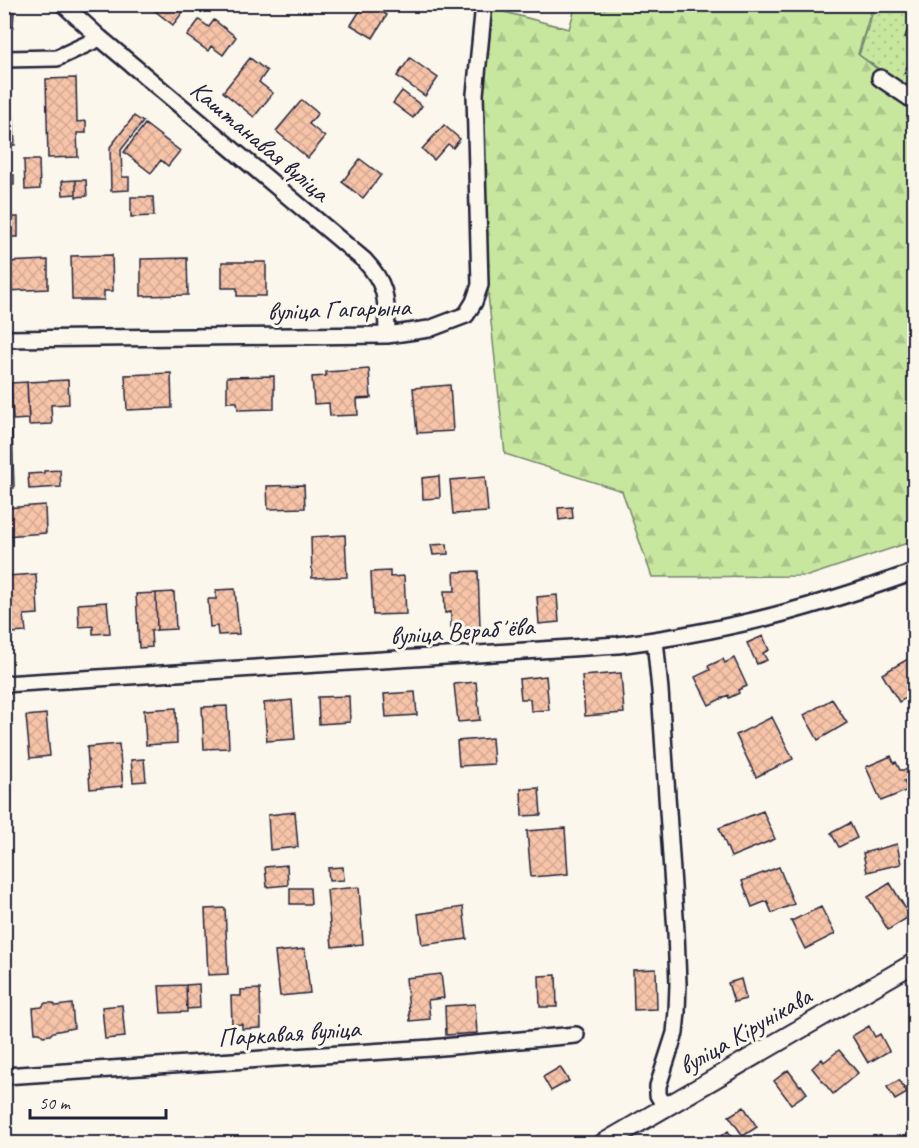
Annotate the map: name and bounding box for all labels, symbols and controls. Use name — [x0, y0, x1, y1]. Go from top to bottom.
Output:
street label: Каштанавая вуліца — [184, 73, 338, 210]
street label: вуліца Гагарына — [267, 290, 413, 328]
street label: вуліца Верабʼёва — [389, 609, 537, 652]
street label: вуліца Кірунікава — [673, 979, 819, 1082]
street label: Паркавая вуліца — [217, 1011, 363, 1054]
scale bar — [30, 1082, 166, 1120]
text: 50 m — [39, 1092, 72, 1114]

